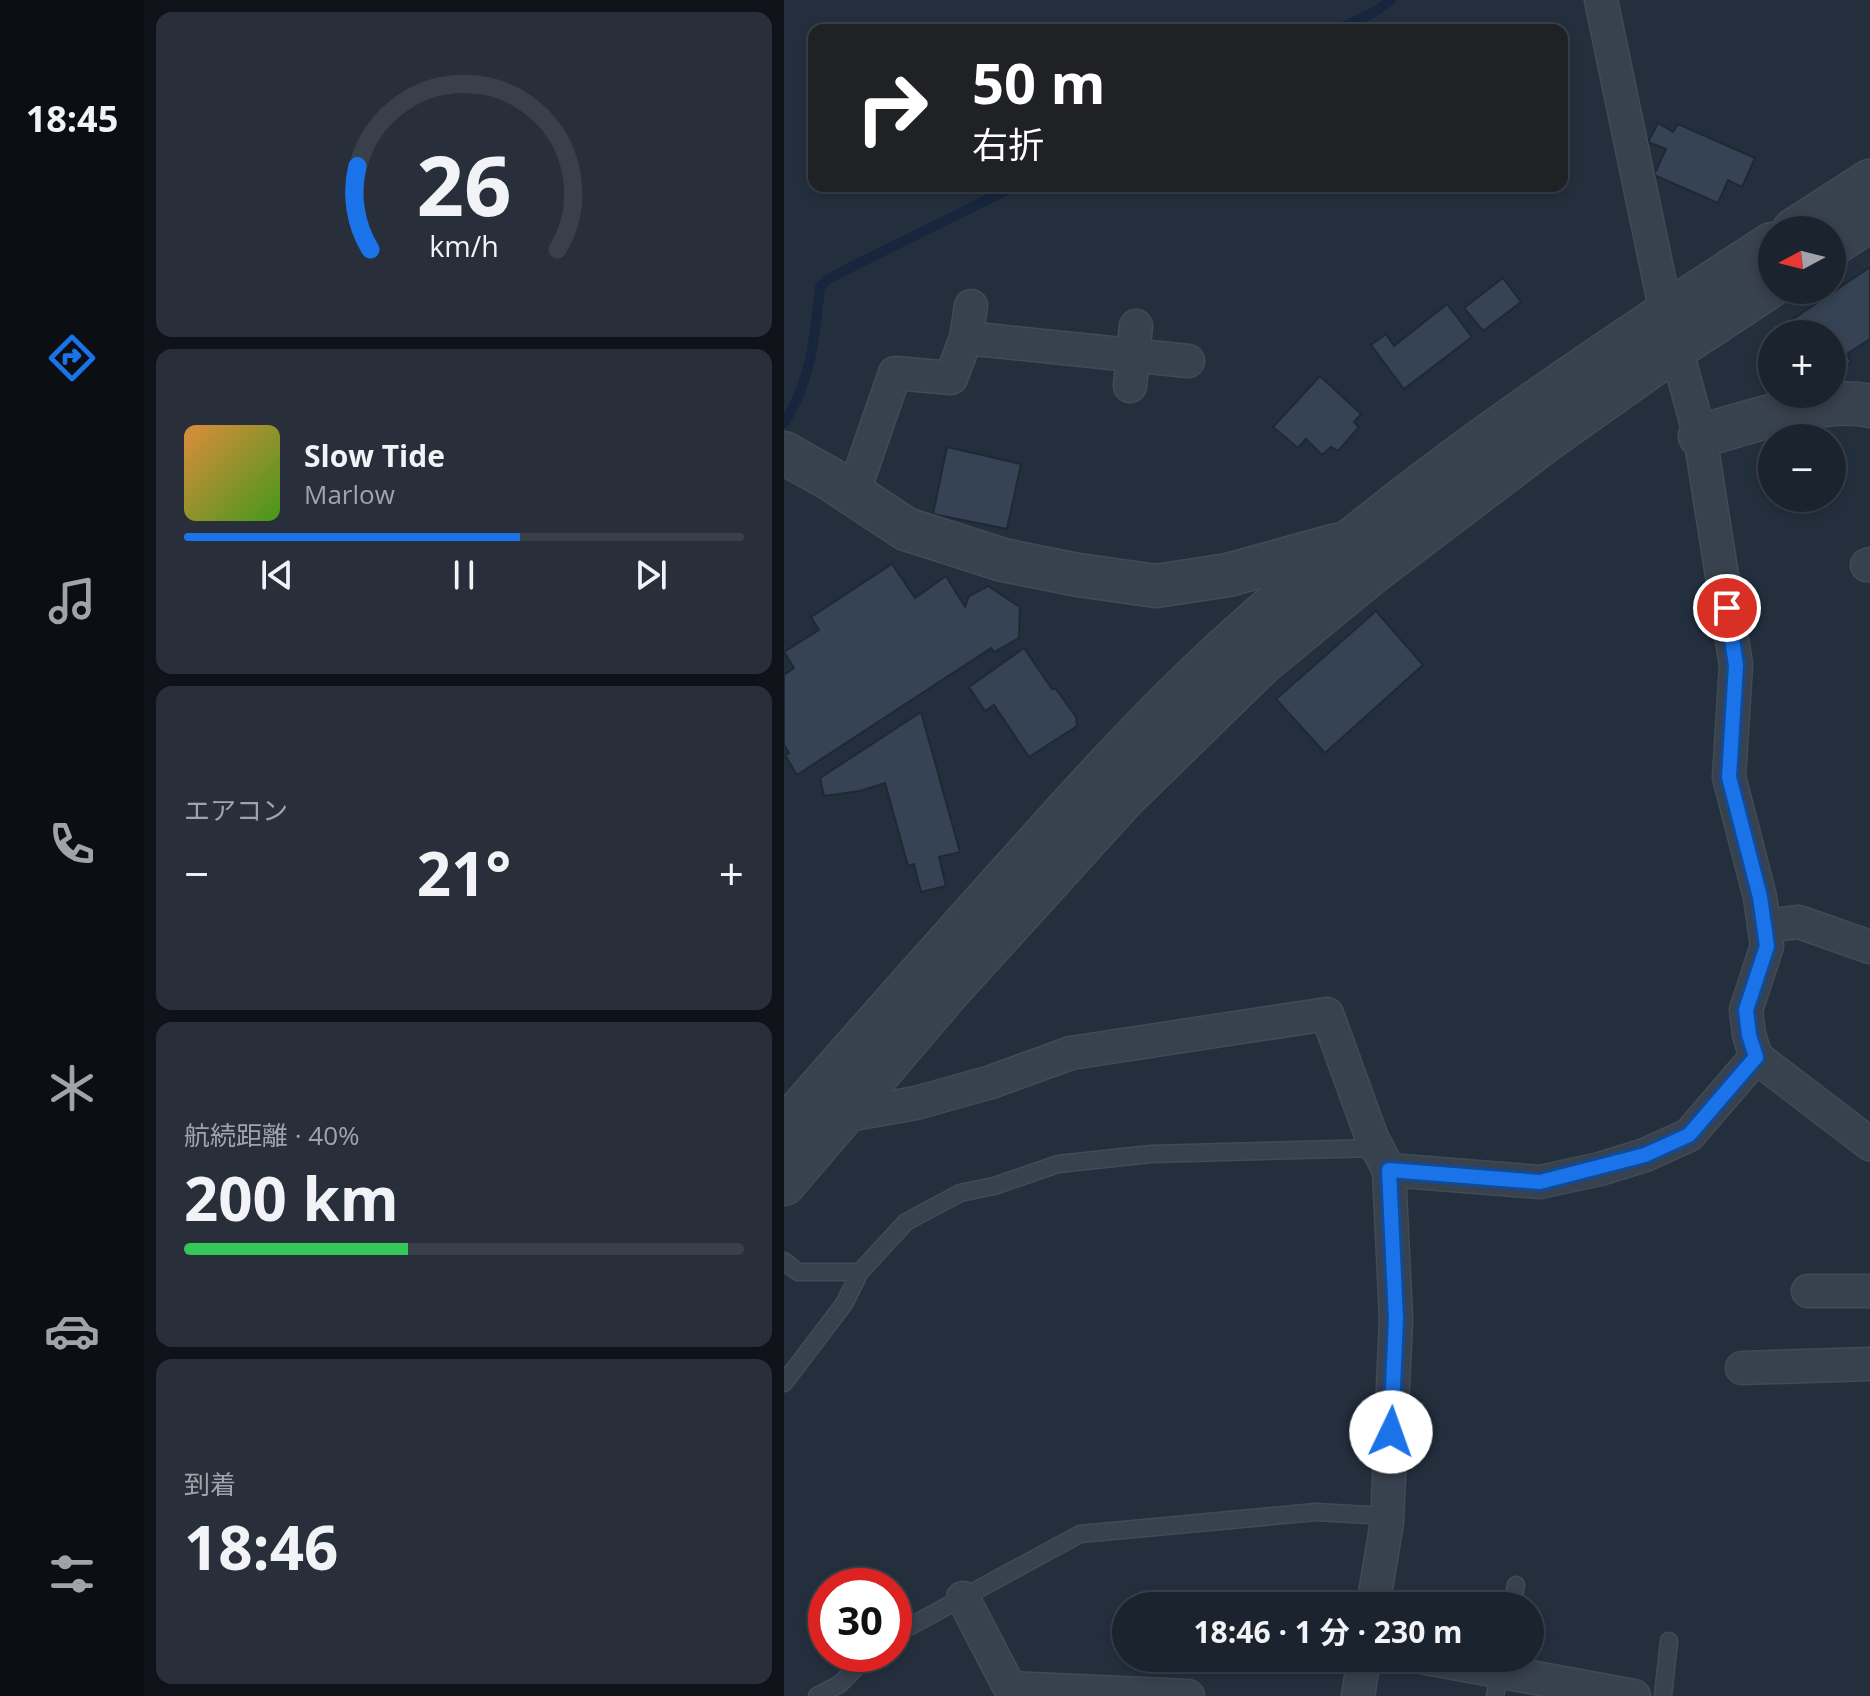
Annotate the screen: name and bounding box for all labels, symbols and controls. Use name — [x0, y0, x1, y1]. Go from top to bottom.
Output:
text: 50 m — [972, 44, 1106, 120]
icon: right — [840, 56, 944, 160]
text: 18:45 — [26, 94, 118, 143]
text: 右折 — [972, 120, 1044, 169]
text: 26 — [416, 127, 512, 240]
north arrow — [1758, 216, 1846, 304]
map controls — [1758, 216, 1846, 512]
text: km/h — [429, 227, 499, 266]
button: + — [1758, 320, 1846, 408]
icon: directions — [44, 330, 100, 386]
button: − — [1758, 424, 1846, 512]
text: Slow Tide — [304, 435, 445, 476]
text: Marlow — [304, 476, 395, 512]
icon: previous — [255, 553, 299, 597]
icon: pause — [442, 553, 486, 597]
icon: next — [629, 553, 673, 597]
icon: music — [44, 573, 100, 629]
pin — [1693, 574, 1761, 642]
icon: arrive — [1705, 586, 1749, 630]
text: エアコン — [184, 792, 288, 828]
icon: phone — [44, 816, 100, 872]
text: 21° — [417, 832, 511, 914]
text: − — [184, 843, 209, 903]
text: + — [719, 843, 744, 903]
icon: climate — [44, 1060, 100, 1116]
text: 航続距離 · 40% — [184, 1117, 360, 1153]
text: 200 km — [184, 1157, 399, 1239]
icon: car — [44, 1303, 100, 1359]
position arrow — [1349, 1390, 1433, 1474]
text: 到着 — [184, 1466, 236, 1502]
text: 18:46 — [184, 1506, 338, 1588]
icon: filters — [44, 1546, 100, 1602]
speed limit sign: 30 — [808, 1568, 912, 1672]
text: 18:46 · 1 分 · 230 m — [1193, 1611, 1463, 1652]

